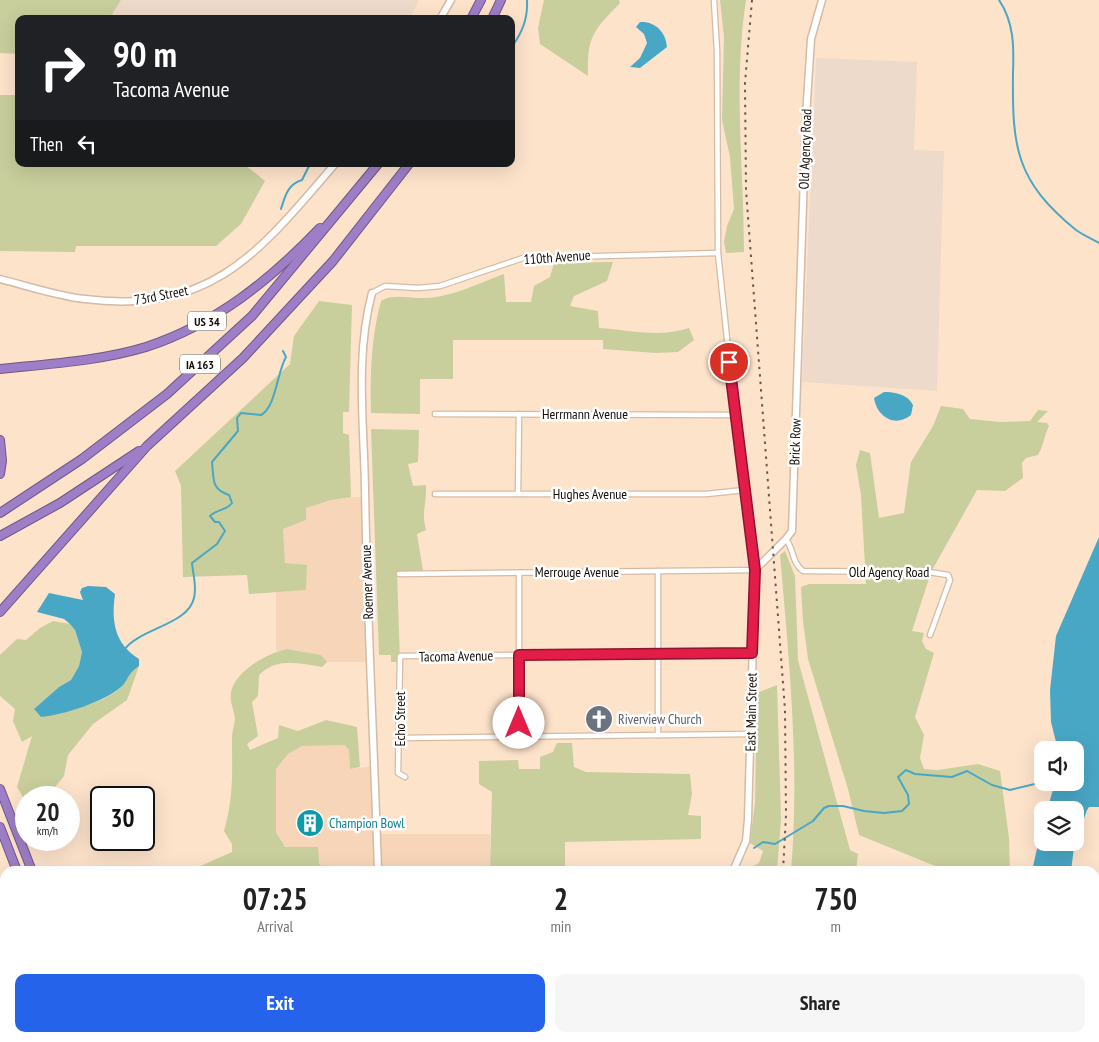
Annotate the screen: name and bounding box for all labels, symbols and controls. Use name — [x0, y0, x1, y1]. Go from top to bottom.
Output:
text: 90 m — [113, 31, 177, 77]
icon: right — [30, 35, 95, 100]
text: Tacoma Avenue — [113, 75, 230, 103]
street label: Old Agency Road — [795, 108, 815, 190]
icon: left — [73, 130, 101, 158]
text: Then — [30, 132, 63, 156]
street label: 110th Avenue — [523, 246, 591, 268]
street label: 73rd Street — [133, 281, 190, 309]
road number: US 34 — [188, 312, 226, 331]
pin — [708, 341, 750, 383]
icon: arrive — [715, 348, 743, 376]
road number: IA 163 — [180, 354, 220, 374]
street label: Herrmann Avenue — [542, 405, 628, 423]
street label: Brick Row — [785, 418, 805, 466]
street label: Hughes Avenue — [553, 485, 627, 503]
street label: Roemer Avenue — [357, 544, 377, 620]
street label: Merrouge Avenue — [535, 563, 619, 581]
street label: Old Agency Road — [849, 563, 929, 581]
street label: Tacoma Avenue — [419, 646, 493, 666]
street label: East Main Street — [741, 672, 761, 752]
street label: Echo Street — [391, 691, 409, 747]
position arrow — [492, 696, 544, 748]
church icon: Riverview Church — [584, 704, 614, 734]
place label: Riverview Church — [618, 710, 702, 728]
map controls — [1034, 741, 1084, 851]
button: sound — [1034, 741, 1084, 791]
speed limit sign: 30 — [90, 786, 155, 851]
text: 20 — [36, 796, 59, 828]
button: layers — [1034, 801, 1084, 851]
building icon: Champion Bowl — [295, 808, 325, 838]
place label: Champion Bowl — [329, 814, 405, 832]
text: km/h — [37, 823, 58, 838]
text: 07:25 — [243, 879, 308, 918]
text: 2 — [554, 879, 568, 918]
text: 750 — [814, 879, 857, 918]
text: Arrival — [257, 916, 293, 936]
text: min — [550, 916, 571, 936]
text: m — [830, 916, 841, 936]
button: Exit — [15, 974, 545, 1032]
button: Share — [555, 974, 1085, 1032]

